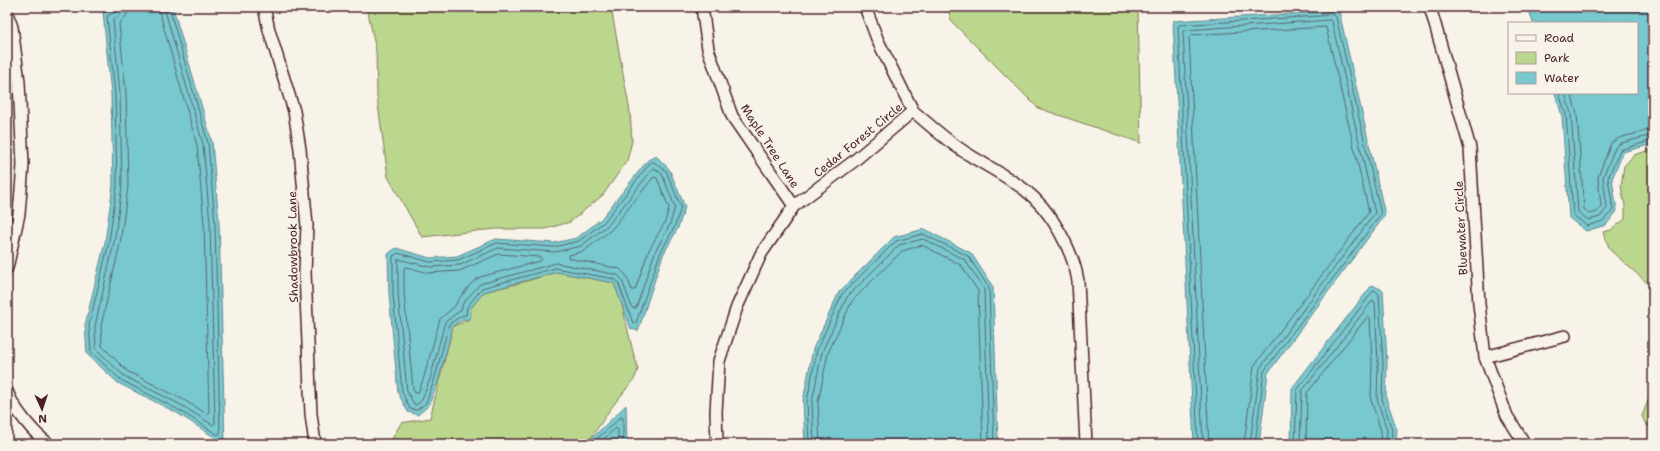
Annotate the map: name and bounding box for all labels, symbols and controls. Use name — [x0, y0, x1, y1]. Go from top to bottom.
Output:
legend — [1508, 22, 1638, 94]
text: Road — [1544, 30, 1575, 46]
text: Park — [1544, 50, 1570, 66]
text: Water — [1544, 70, 1580, 86]
street label: Cedar Forest Circle — [810, 99, 906, 181]
street label: Maple Tree Lane — [737, 101, 803, 191]
street label: Bluewater Circle — [1451, 180, 1471, 276]
street label: Shadowbrook Lane — [284, 191, 302, 303]
north arrow — [22, 389, 62, 429]
text: N — [37, 411, 47, 426]

